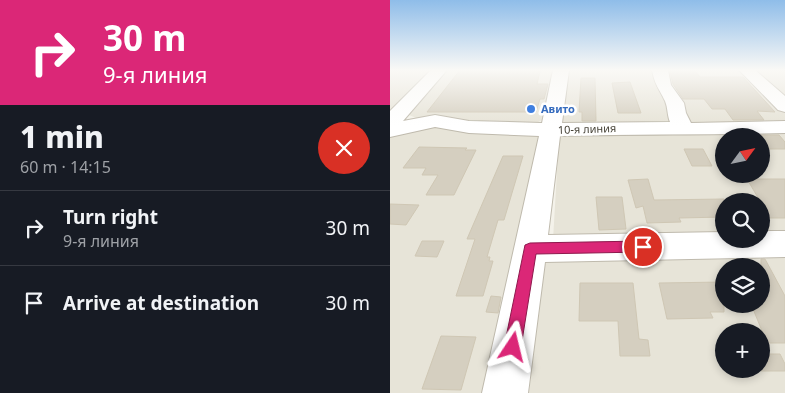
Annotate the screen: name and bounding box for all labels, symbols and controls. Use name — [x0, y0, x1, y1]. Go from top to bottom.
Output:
text: 30 m — [103, 14, 186, 61]
icon: right — [20, 20, 85, 85]
text: 9-я линия — [103, 59, 208, 89]
place label: Авито — [541, 101, 575, 116]
marker: Авито — [525, 103, 537, 115]
text: 1 min — [20, 116, 104, 157]
street label: 10-я линия — [557, 120, 617, 137]
button: close — [318, 122, 370, 174]
north arrow — [715, 128, 770, 182]
map controls — [715, 128, 770, 378]
text: 60 m · 14:15 — [20, 156, 111, 178]
button: search — [715, 193, 770, 248]
text: Turn right — [63, 204, 158, 230]
icon: right — [20, 214, 48, 242]
text: 30 m — [326, 215, 370, 241]
pin — [622, 226, 664, 268]
text: 9-я линия — [63, 230, 139, 252]
icon: arrive — [629, 233, 657, 261]
button: layers — [715, 258, 770, 313]
icon: arrive — [20, 289, 48, 317]
text: Arrive at destination — [63, 290, 259, 316]
text: 30 m — [326, 290, 370, 316]
position arrow — [486, 320, 538, 372]
button: + — [715, 323, 770, 378]

